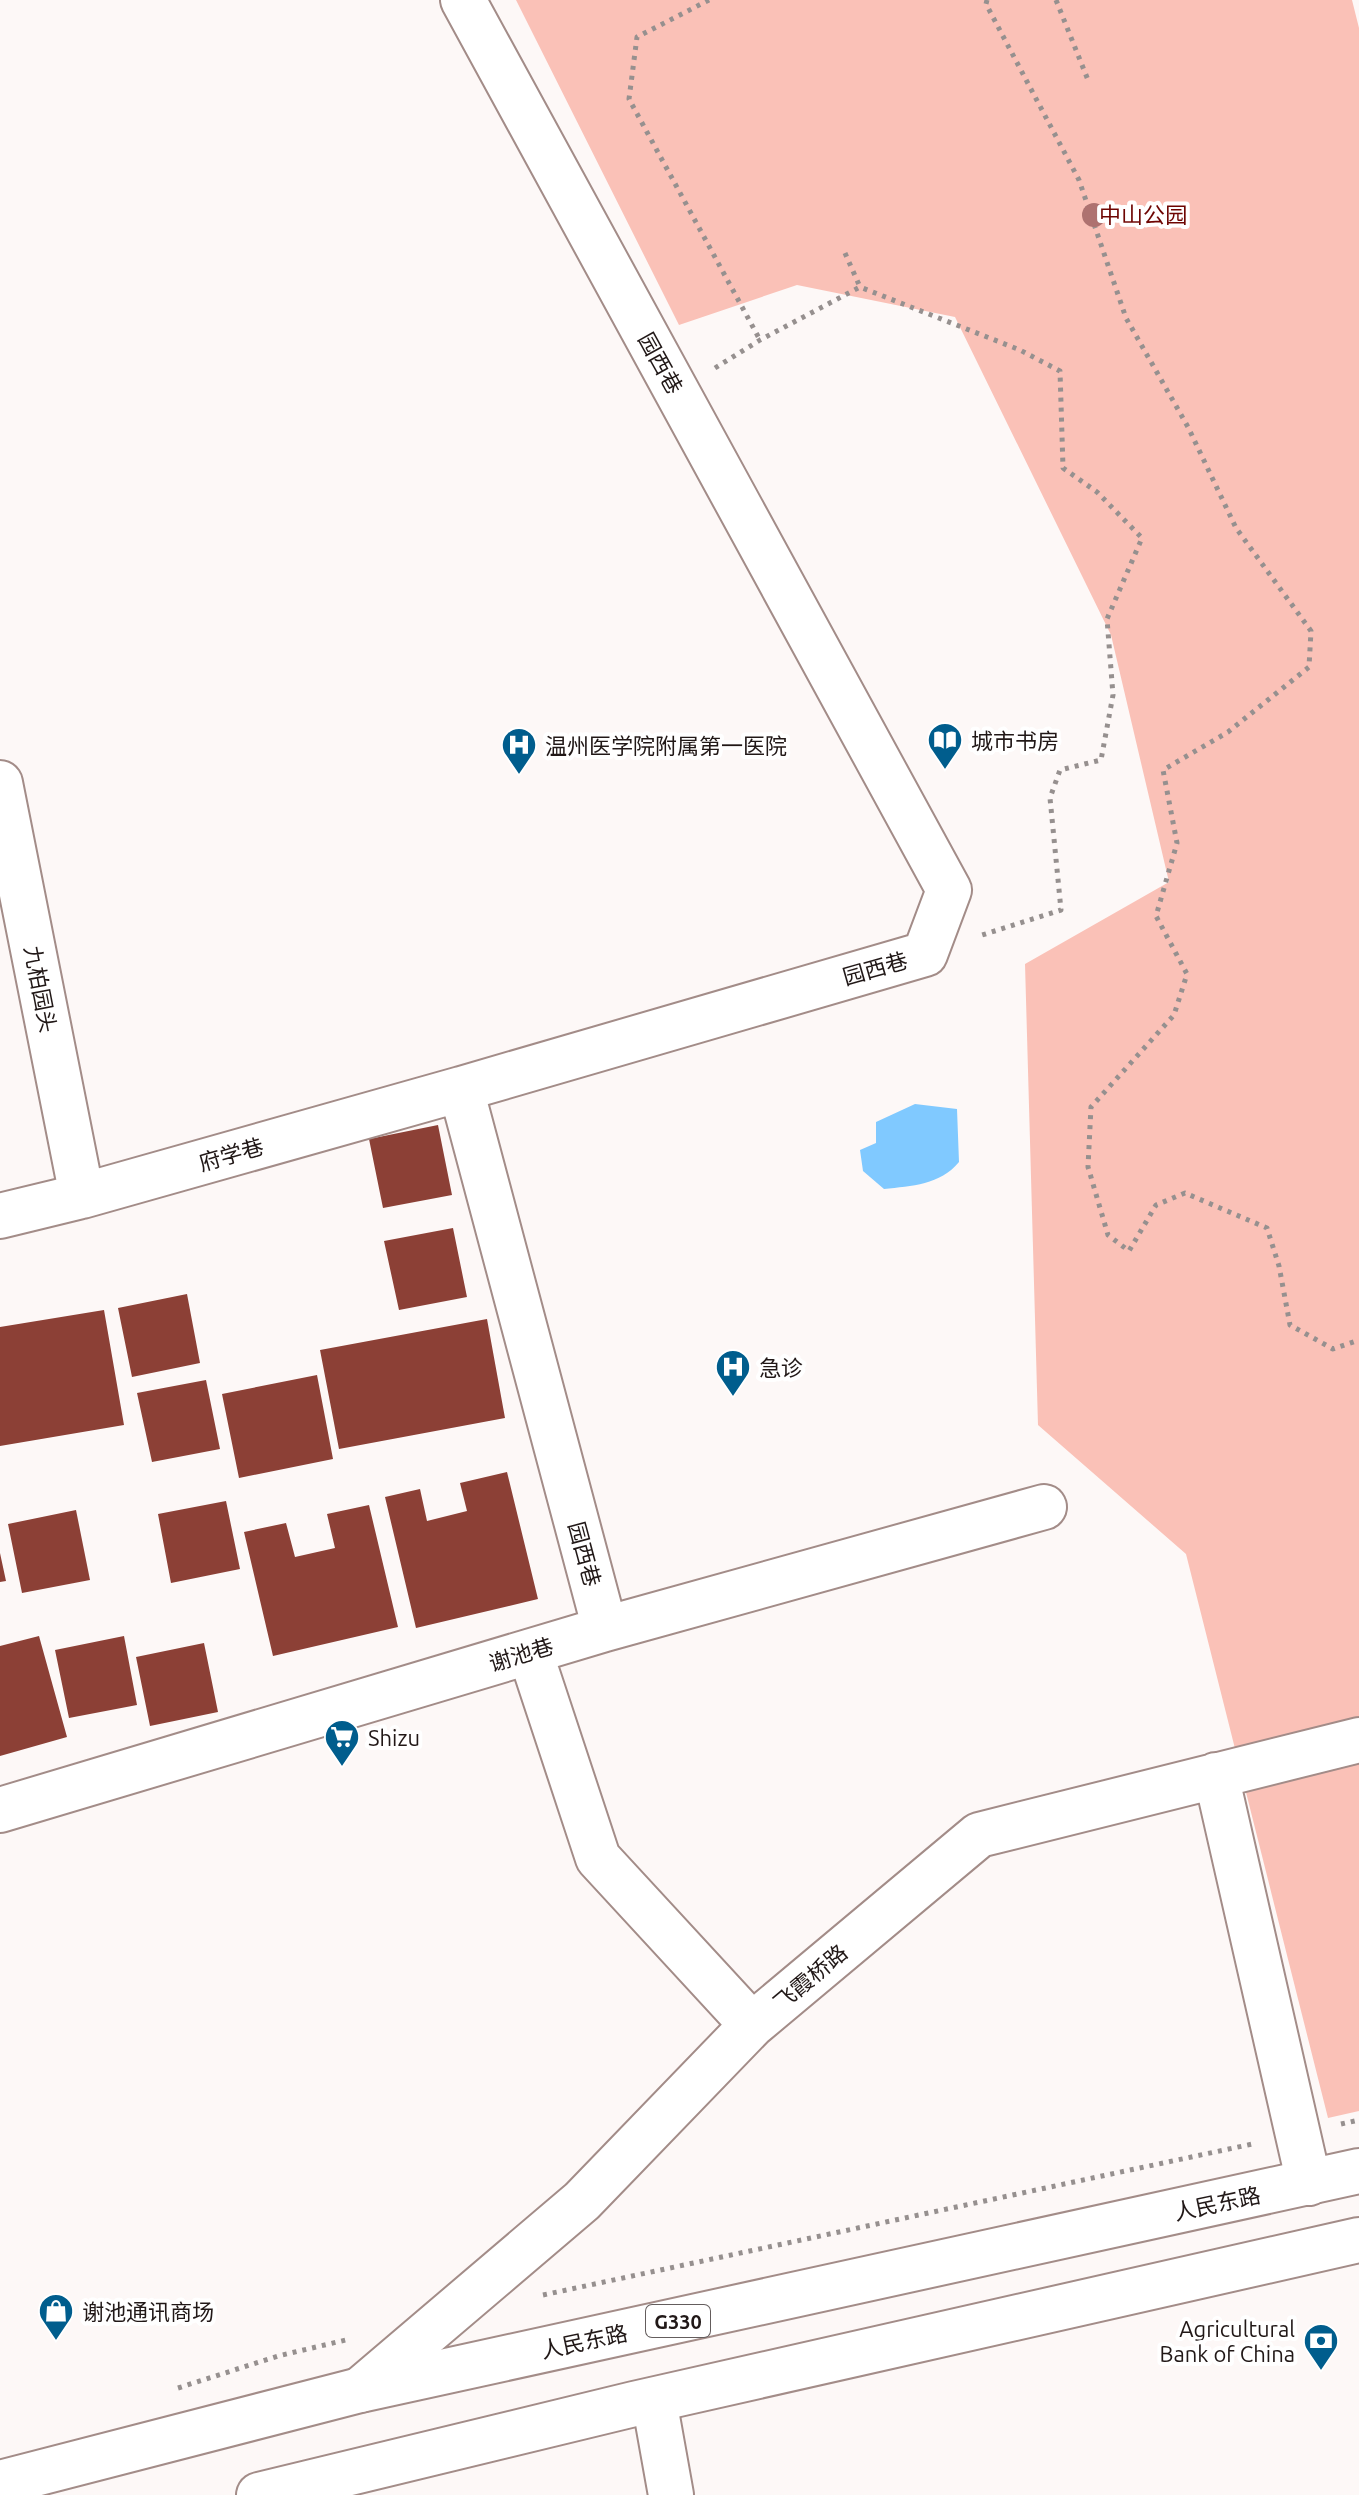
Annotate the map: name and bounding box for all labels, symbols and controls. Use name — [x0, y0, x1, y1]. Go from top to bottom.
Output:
park label: 中山公园 — [1099, 202, 1187, 227]
street label: 园西巷 — [634, 328, 688, 398]
library icon: 城市书房 — [926, 721, 964, 771]
hospital icon: 温州医学院附属第一医院 — [500, 726, 538, 776]
place label: 城市书房 — [971, 728, 1059, 753]
place label: 温州医学院附属第一医院 — [545, 733, 787, 758]
street label: 九柏园头 — [20, 943, 62, 1035]
street label: 园西巷 — [840, 947, 910, 989]
street label: 府学巷 — [196, 1133, 266, 1175]
hospital icon: 急诊 — [714, 1348, 752, 1398]
place label: 急诊 — [759, 1355, 803, 1380]
street label: 园西巷 — [564, 1519, 606, 1589]
street label: 谢池巷 — [486, 1632, 556, 1676]
supermarket icon: Shizu — [323, 1718, 361, 1768]
place label: Shizu — [368, 1725, 420, 1750]
street label: 飞霞桥路 — [768, 1939, 852, 2015]
street label: 人民东路 — [1171, 2182, 1263, 2224]
shop icon: 谢池通讯商场 — [37, 2292, 75, 2342]
place label: 谢池通讯商场 — [82, 2299, 214, 2324]
road number: G330 — [646, 2305, 710, 2337]
place label: Agricultural Bank of China — [1159, 2316, 1295, 2366]
street label: 人民东路 — [538, 2320, 630, 2362]
bank icon: Agricultural Bank of China — [1302, 2322, 1340, 2372]

